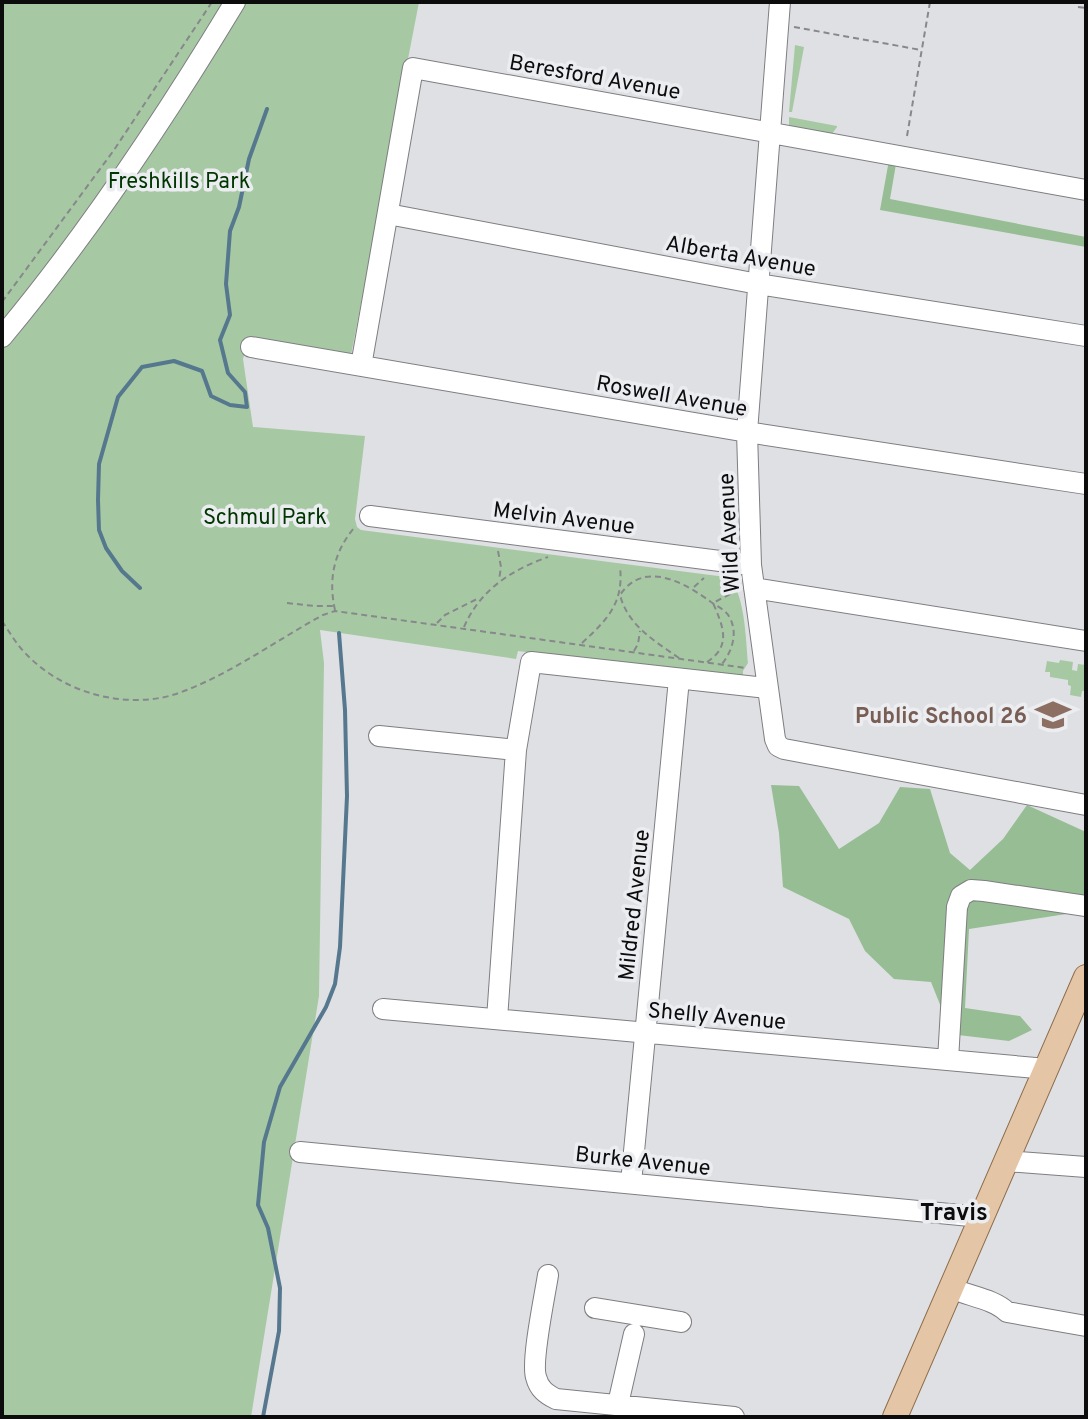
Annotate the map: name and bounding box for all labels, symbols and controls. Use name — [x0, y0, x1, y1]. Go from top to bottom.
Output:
street label: Beresford Avenue — [507, 50, 682, 107]
park label: Freshkills Park — [108, 169, 250, 196]
street label: Alberta Avenue — [663, 231, 818, 284]
street label: Roswell Avenue — [594, 371, 749, 424]
street label: Wild Avenue — [714, 472, 747, 594]
street label: Melvin Avenue — [491, 497, 636, 542]
park label: Schmul Park — [203, 505, 327, 532]
school or university icon: Public School 26 — [1034, 696, 1072, 734]
place label: Public School 26 — [855, 704, 1027, 731]
street label: Mildred Avenue — [614, 828, 657, 982]
street label: Shelly Avenue — [647, 998, 787, 1037]
street label: Burke Avenue — [574, 1142, 712, 1183]
district label: Travis — [920, 1199, 988, 1229]

